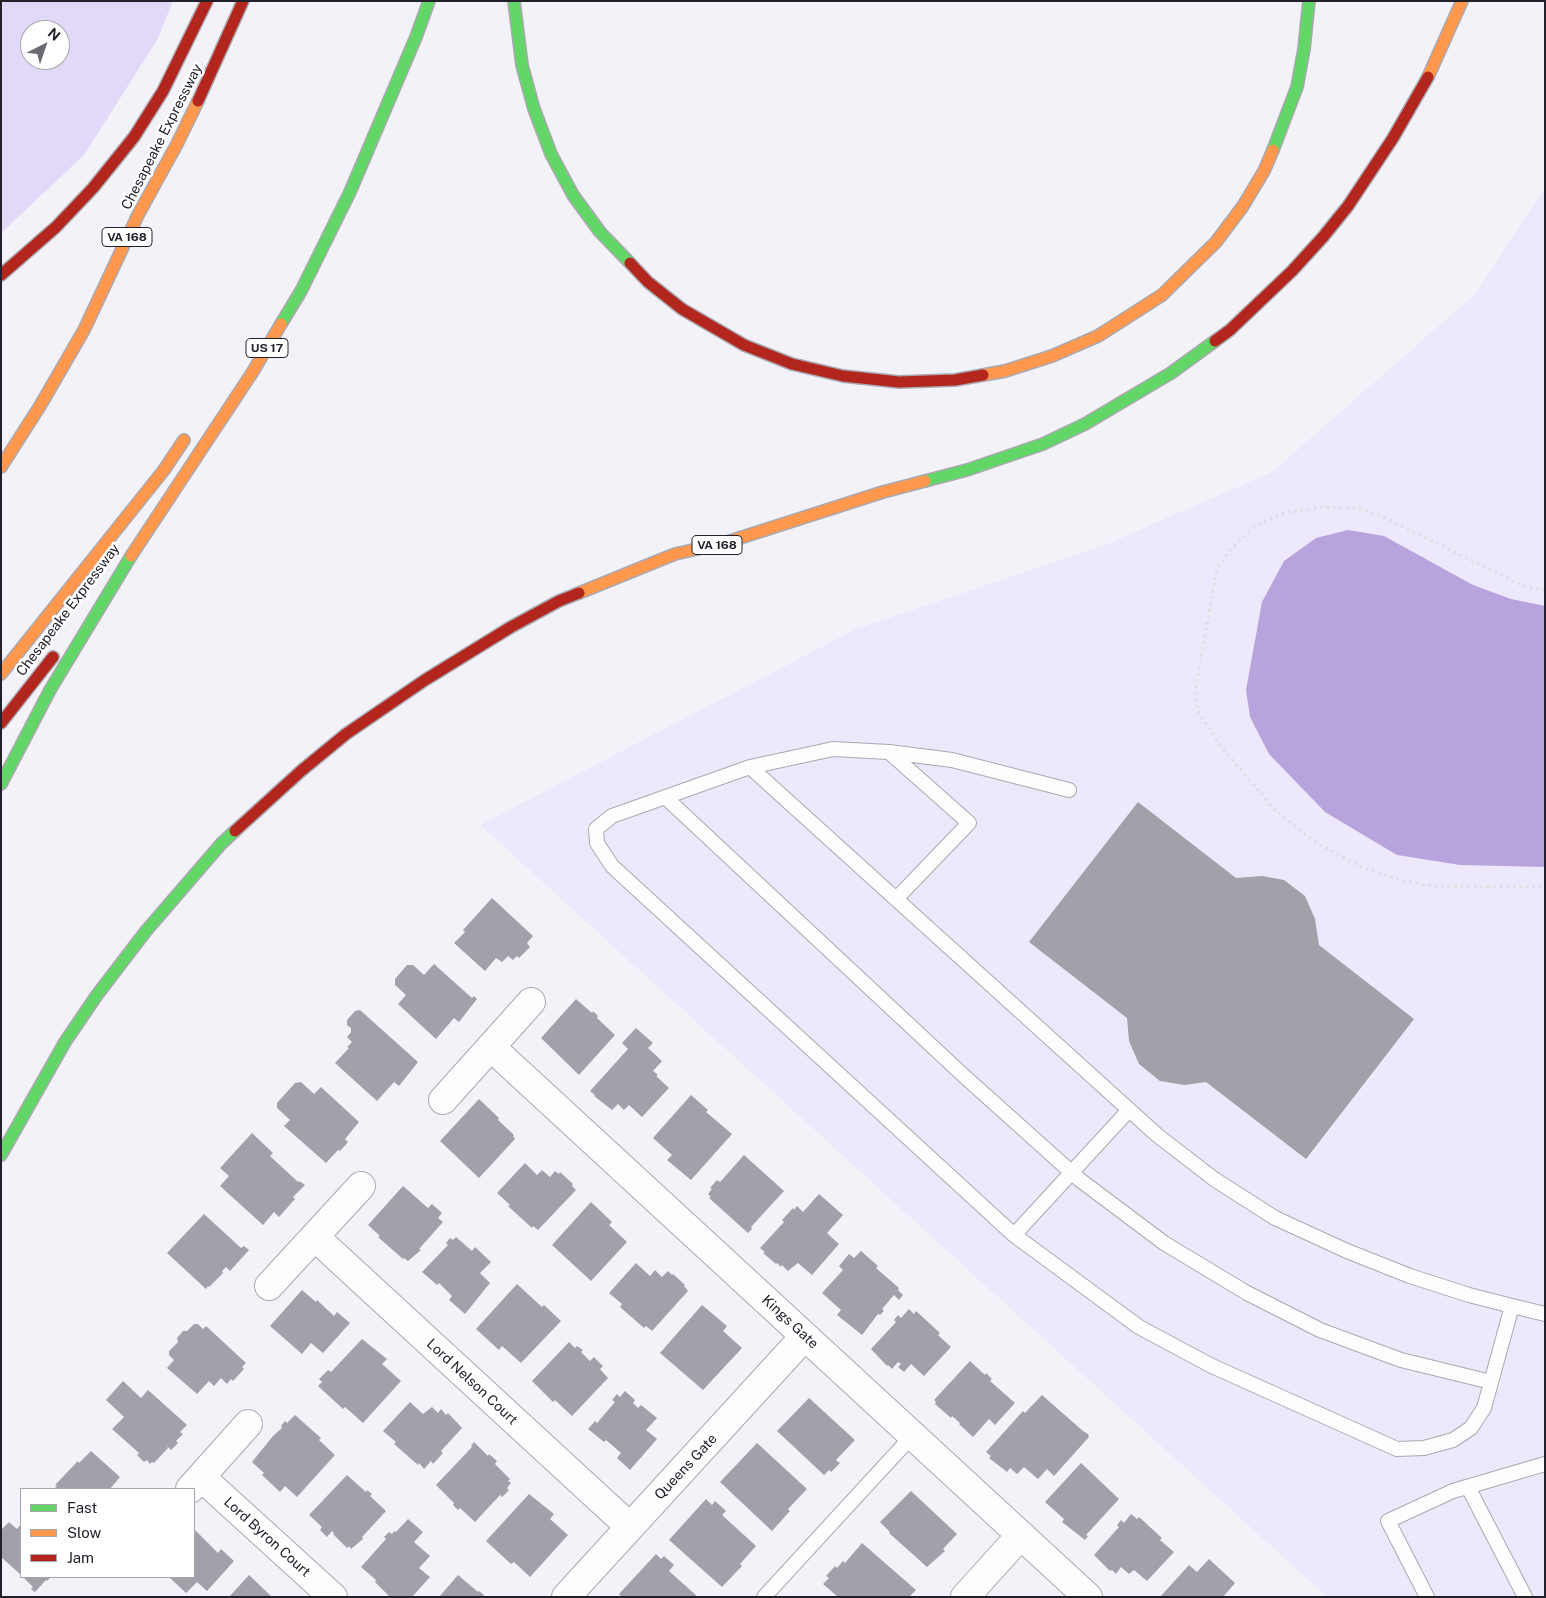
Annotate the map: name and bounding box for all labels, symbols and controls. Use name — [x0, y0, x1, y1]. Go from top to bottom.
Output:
north arrow — [20, 20, 70, 70]
text: N — [45, 25, 64, 44]
street label: Chesapeake Expressway — [118, 61, 206, 213]
road number: VA 168 — [102, 228, 152, 246]
road number: US 17 — [246, 338, 288, 358]
road number: VA 168 — [692, 536, 742, 554]
street label: Chesapeake Expressway — [13, 541, 123, 679]
street label: Kings Gate — [758, 1292, 822, 1352]
street label: Lord Nelson Court — [423, 1336, 521, 1428]
street label: Queens Gate — [651, 1431, 721, 1503]
legend — [20, 1488, 195, 1578]
street label: Lord Byron Court — [220, 1494, 314, 1580]
text: Fast — [67, 1499, 97, 1516]
text: Slow — [67, 1524, 101, 1541]
text: Jam — [67, 1549, 94, 1566]

